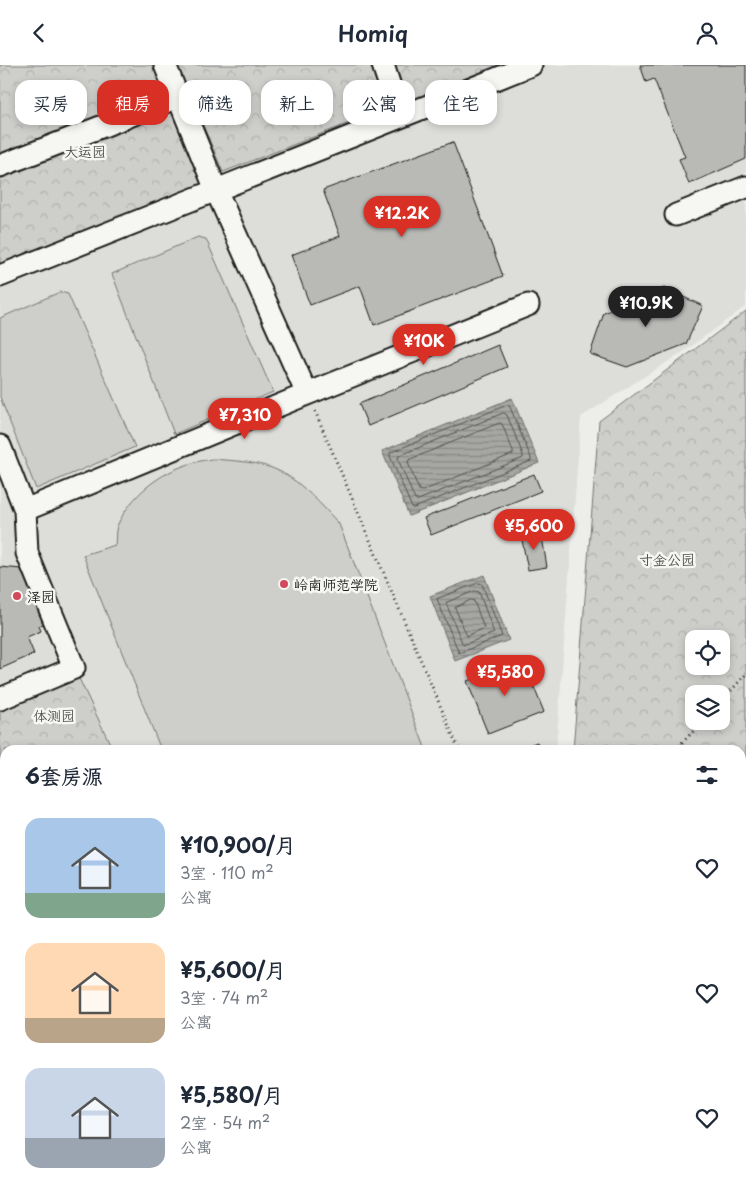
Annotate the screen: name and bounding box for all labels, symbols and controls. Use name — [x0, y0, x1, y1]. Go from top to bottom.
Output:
text: Homiq — [338, 16, 408, 49]
icon: back — [25, 19, 53, 47]
icon: person — [693, 19, 721, 47]
chip: 买房 — [15, 80, 87, 125]
chip: 租房 — [97, 80, 169, 125]
chip: 筛选 — [179, 80, 251, 125]
chip: 新上 — [261, 80, 333, 125]
chip: 公寓 — [343, 80, 415, 125]
chip: 住宅 — [425, 80, 497, 125]
park label: 大运园 — [64, 141, 106, 162]
pin: ¥12.2K — [361, 195, 443, 238]
text: ¥12.2K — [375, 200, 429, 224]
pin: ¥10.9K — [605, 285, 687, 328]
text: ¥10.9K — [619, 290, 673, 314]
pin: ¥10K — [394, 323, 454, 366]
text: ¥10K — [403, 328, 445, 352]
pin: ¥7,310 — [204, 397, 286, 440]
text: ¥7,310 — [219, 402, 271, 426]
pin: ¥5,600 — [493, 509, 575, 551]
text: ¥5,600 — [505, 513, 563, 537]
park label: 寸金公园 — [639, 549, 695, 570]
place label: 岭南师范学院 — [294, 574, 378, 595]
marker: 岭南师范学院 — [278, 578, 290, 590]
place label: 泽园 — [27, 586, 55, 607]
marker: 泽园 — [11, 590, 23, 602]
map controls — [685, 630, 730, 730]
button: locate — [685, 630, 730, 675]
pin: ¥5,580 — [464, 655, 546, 697]
text: ¥5,580 — [477, 659, 533, 683]
button: layers — [685, 685, 730, 730]
park label: 体测园 — [33, 705, 75, 726]
text: 6套房源 — [25, 759, 103, 791]
icon: filters — [693, 761, 721, 789]
text: ¥10,900/月 — [180, 828, 296, 860]
icon: home — [65, 838, 125, 898]
icon: heart — [693, 854, 721, 882]
text: 3室 · 110 m² — [180, 860, 274, 884]
text: 公寓 — [180, 884, 212, 908]
text: ¥5,600/月 — [180, 953, 286, 985]
icon: home — [65, 963, 125, 1023]
icon: heart — [693, 979, 721, 1007]
text: 3室 · 74 m² — [180, 985, 268, 1009]
text: 公寓 — [180, 1009, 212, 1033]
text: ¥5,580/月 — [180, 1078, 284, 1110]
icon: home — [65, 1088, 125, 1148]
icon: heart — [693, 1104, 721, 1132]
text: 2室 · 54 m² — [180, 1110, 270, 1134]
text: 公寓 — [180, 1134, 212, 1158]

